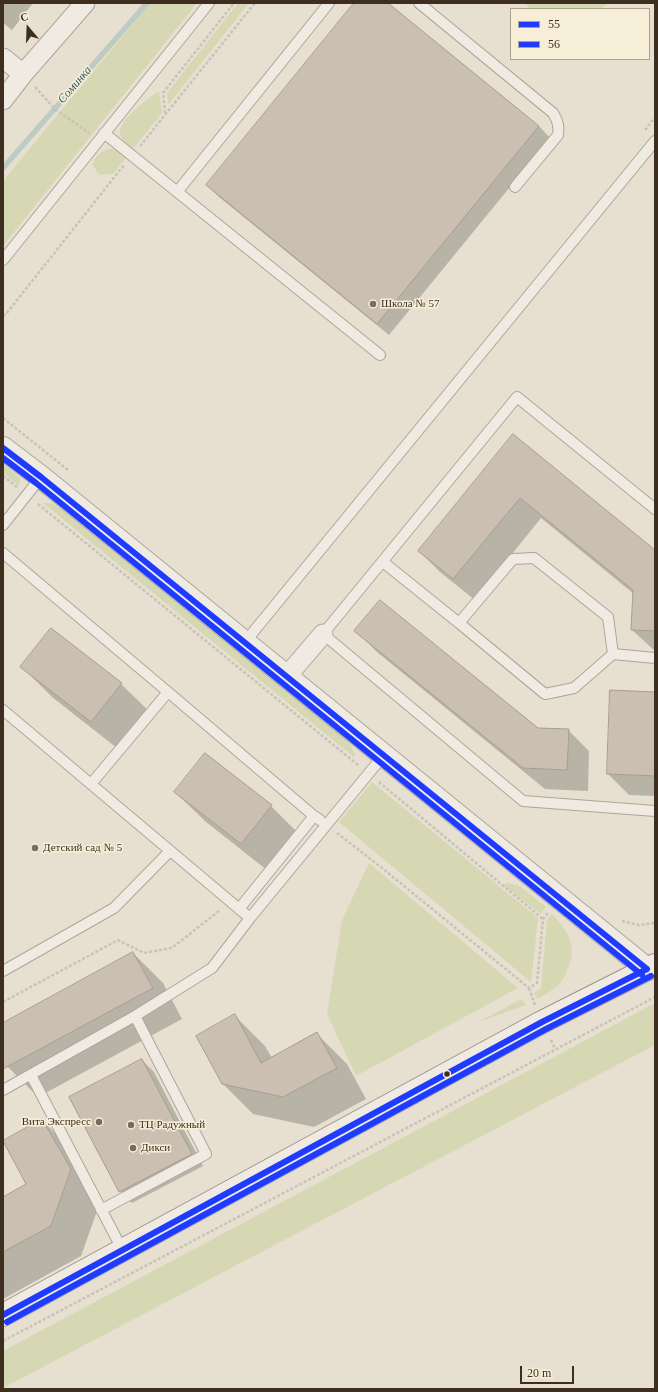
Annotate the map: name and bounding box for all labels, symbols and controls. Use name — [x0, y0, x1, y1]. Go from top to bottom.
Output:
north arrow — [8, 8, 48, 48]
legend — [510, 8, 650, 60]
text: С — [18, 10, 30, 24]
text: 55 — [548, 17, 560, 31]
text: 56 — [548, 37, 560, 51]
water label: Соминка — [55, 63, 95, 107]
place label: Школа № 57 — [381, 297, 440, 311]
marker: Школа № 57 — [368, 299, 378, 309]
place label: Детский сад № 5 — [43, 841, 122, 855]
marker: Детский сад № 5 — [30, 843, 40, 853]
unlabelled marker — [442, 1069, 452, 1079]
place label: Вита Экспресс — [22, 1115, 91, 1129]
marker: Вита Экспресс — [94, 1117, 104, 1127]
place label: ТЦ Радужный — [139, 1118, 205, 1132]
marker: ТЦ Радужный — [126, 1120, 136, 1130]
place label: Дикси — [141, 1141, 170, 1155]
marker: Дикси — [128, 1143, 138, 1153]
scale bar — [522, 1358, 576, 1384]
text: 20 m — [527, 1366, 551, 1380]

